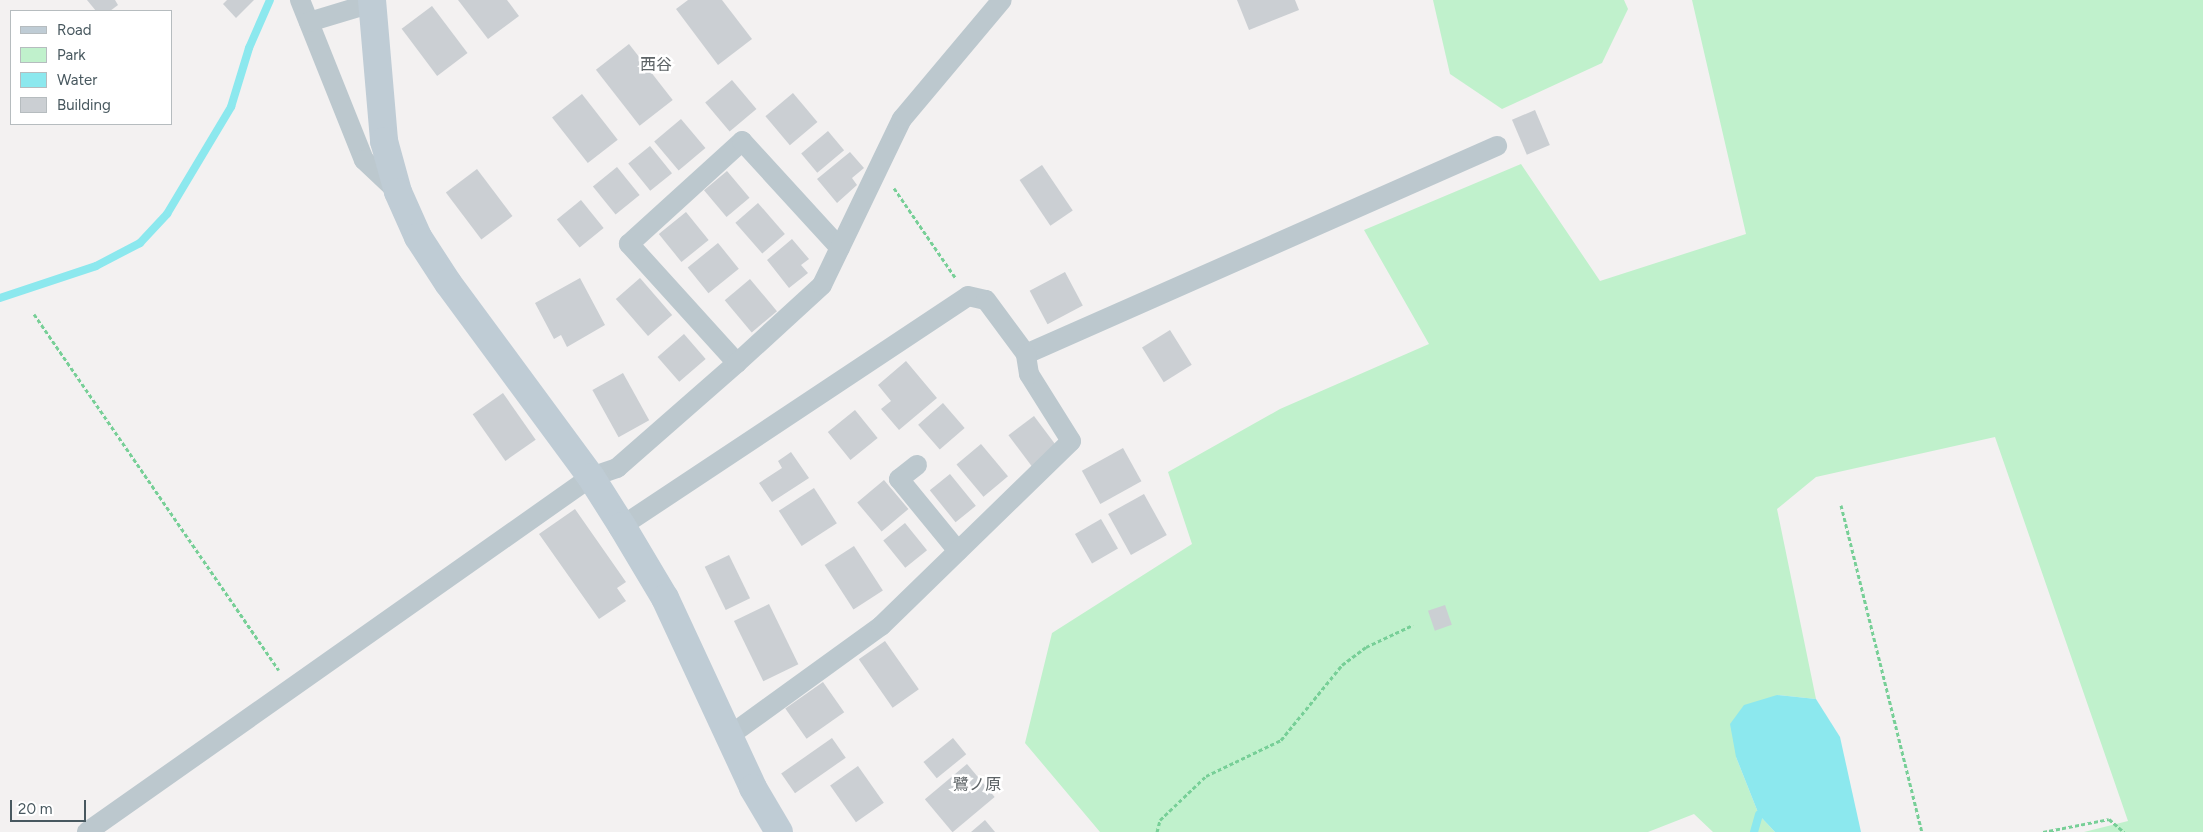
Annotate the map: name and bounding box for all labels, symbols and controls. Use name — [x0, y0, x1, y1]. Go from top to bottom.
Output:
legend — [10, 10, 172, 125]
text: Road — [57, 21, 92, 39]
text: Park — [57, 46, 86, 64]
district label: 西谷 — [640, 55, 672, 75]
text: Water — [57, 71, 97, 89]
text: Building — [57, 96, 111, 114]
district label: 鷺ノ原 — [953, 775, 1001, 795]
scale bar — [12, 790, 89, 822]
text: 20 m — [18, 800, 52, 818]

